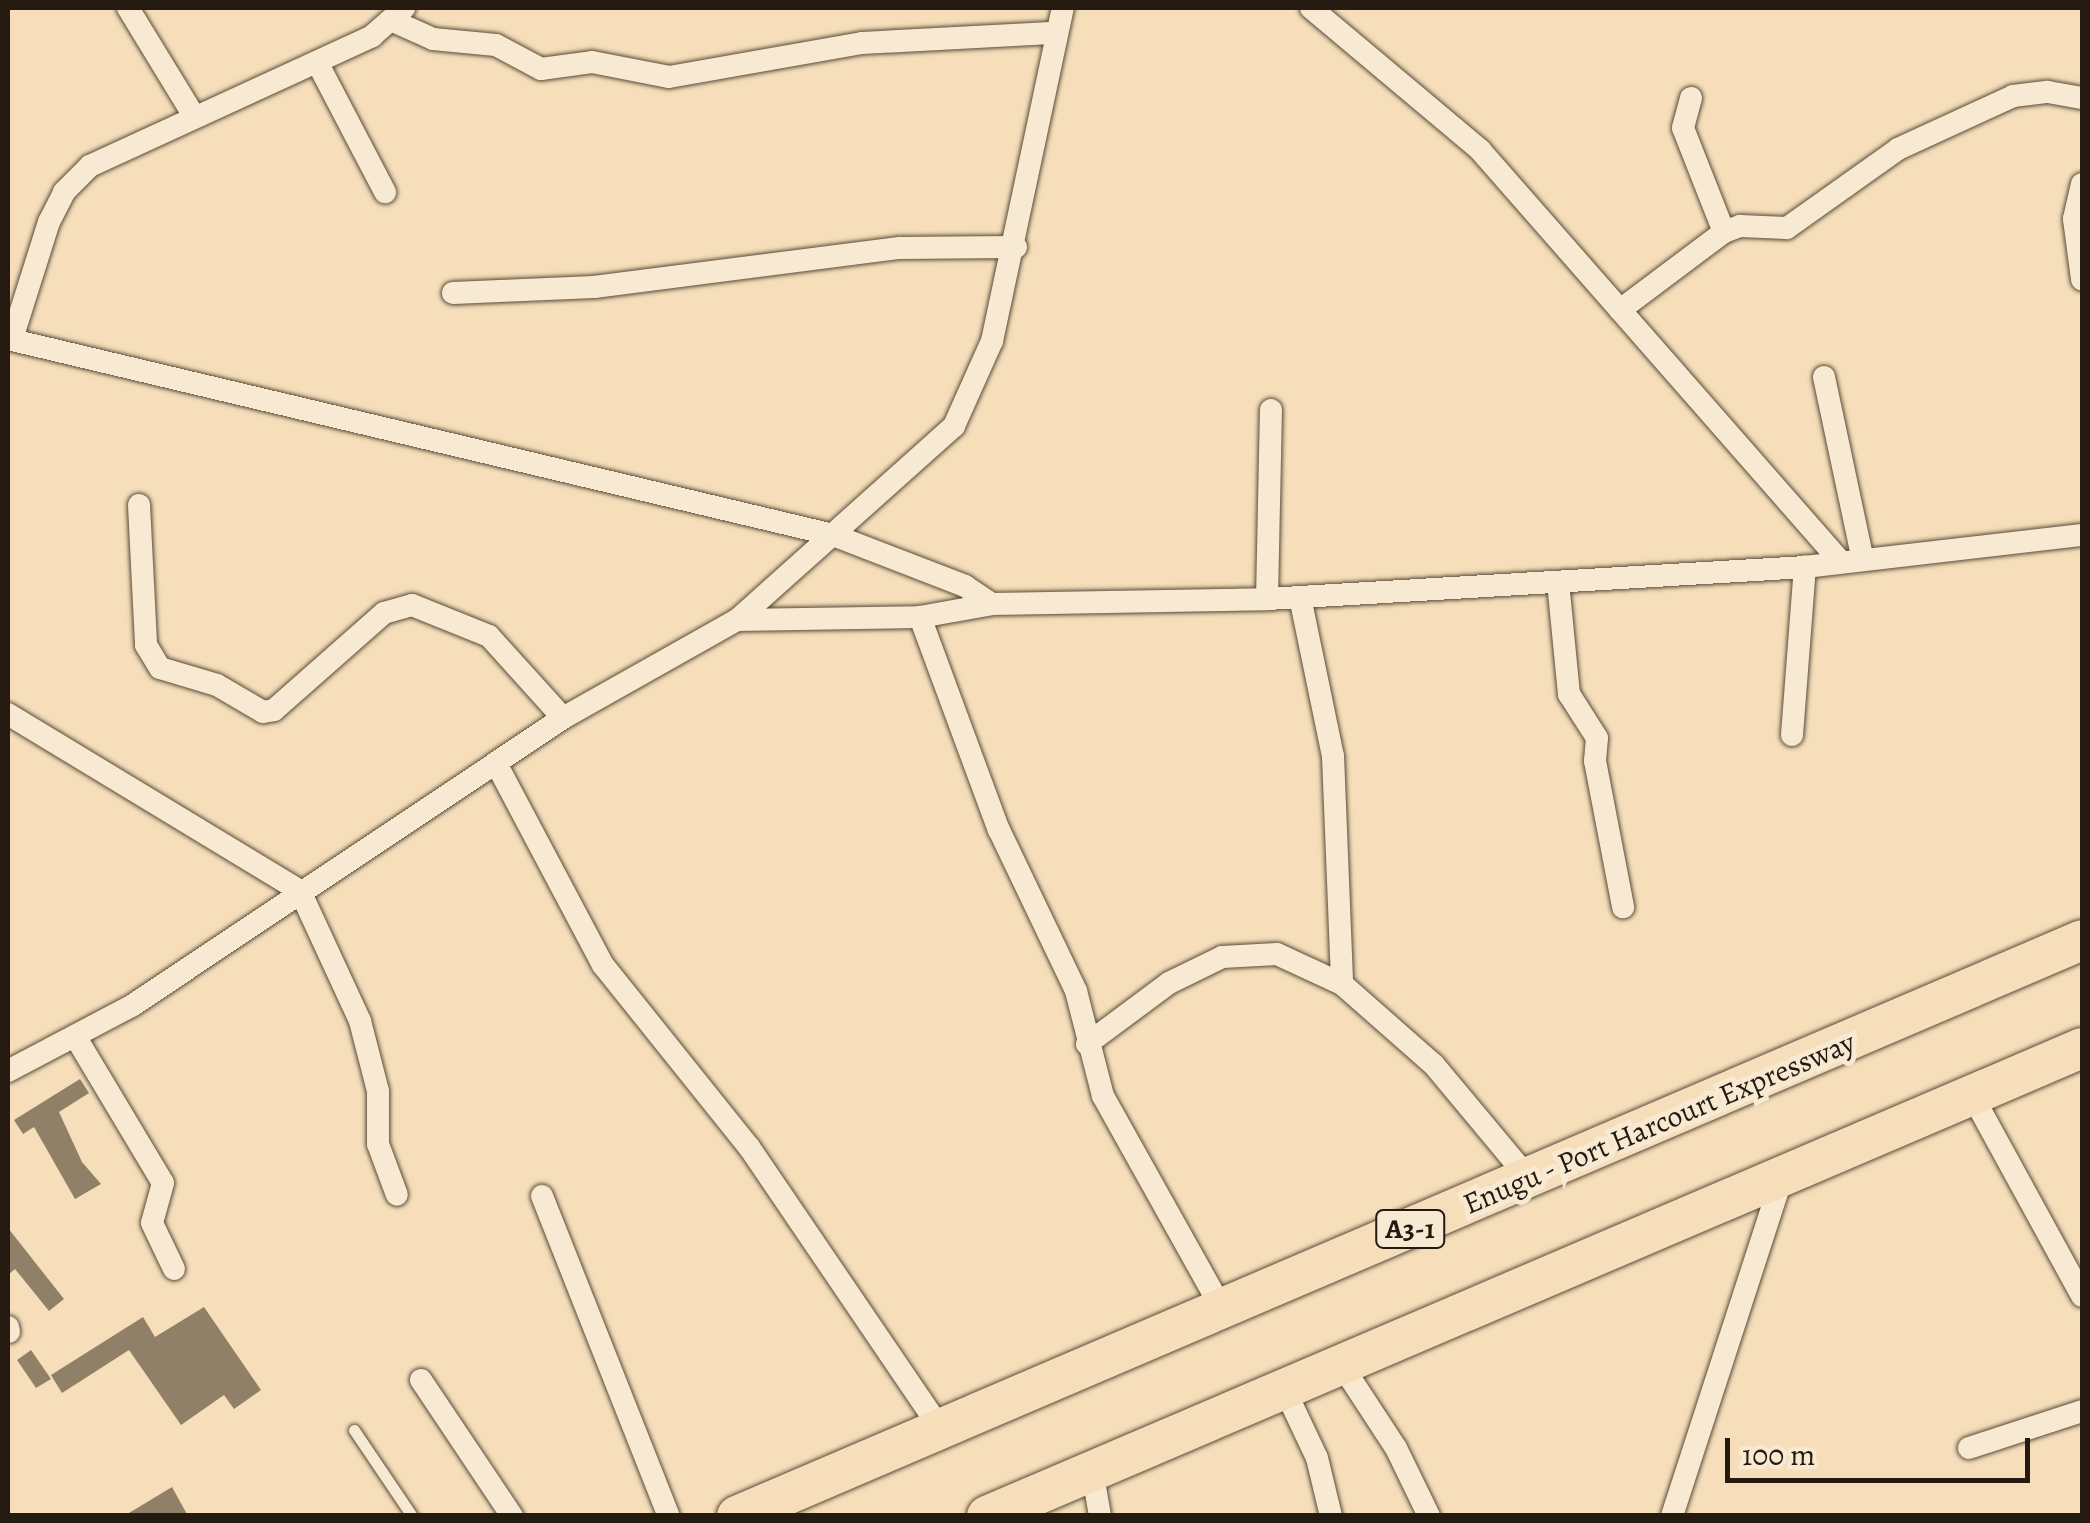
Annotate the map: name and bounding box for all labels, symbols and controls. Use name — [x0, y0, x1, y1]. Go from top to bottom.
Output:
street label: Enugu - Port Harcourt Expressway — [1457, 1024, 1861, 1222]
road number: A3-1 — [1375, 1206, 1445, 1252]
scale bar — [1730, 1418, 2035, 1480]
text: 100 m — [1742, 1435, 1815, 1475]

